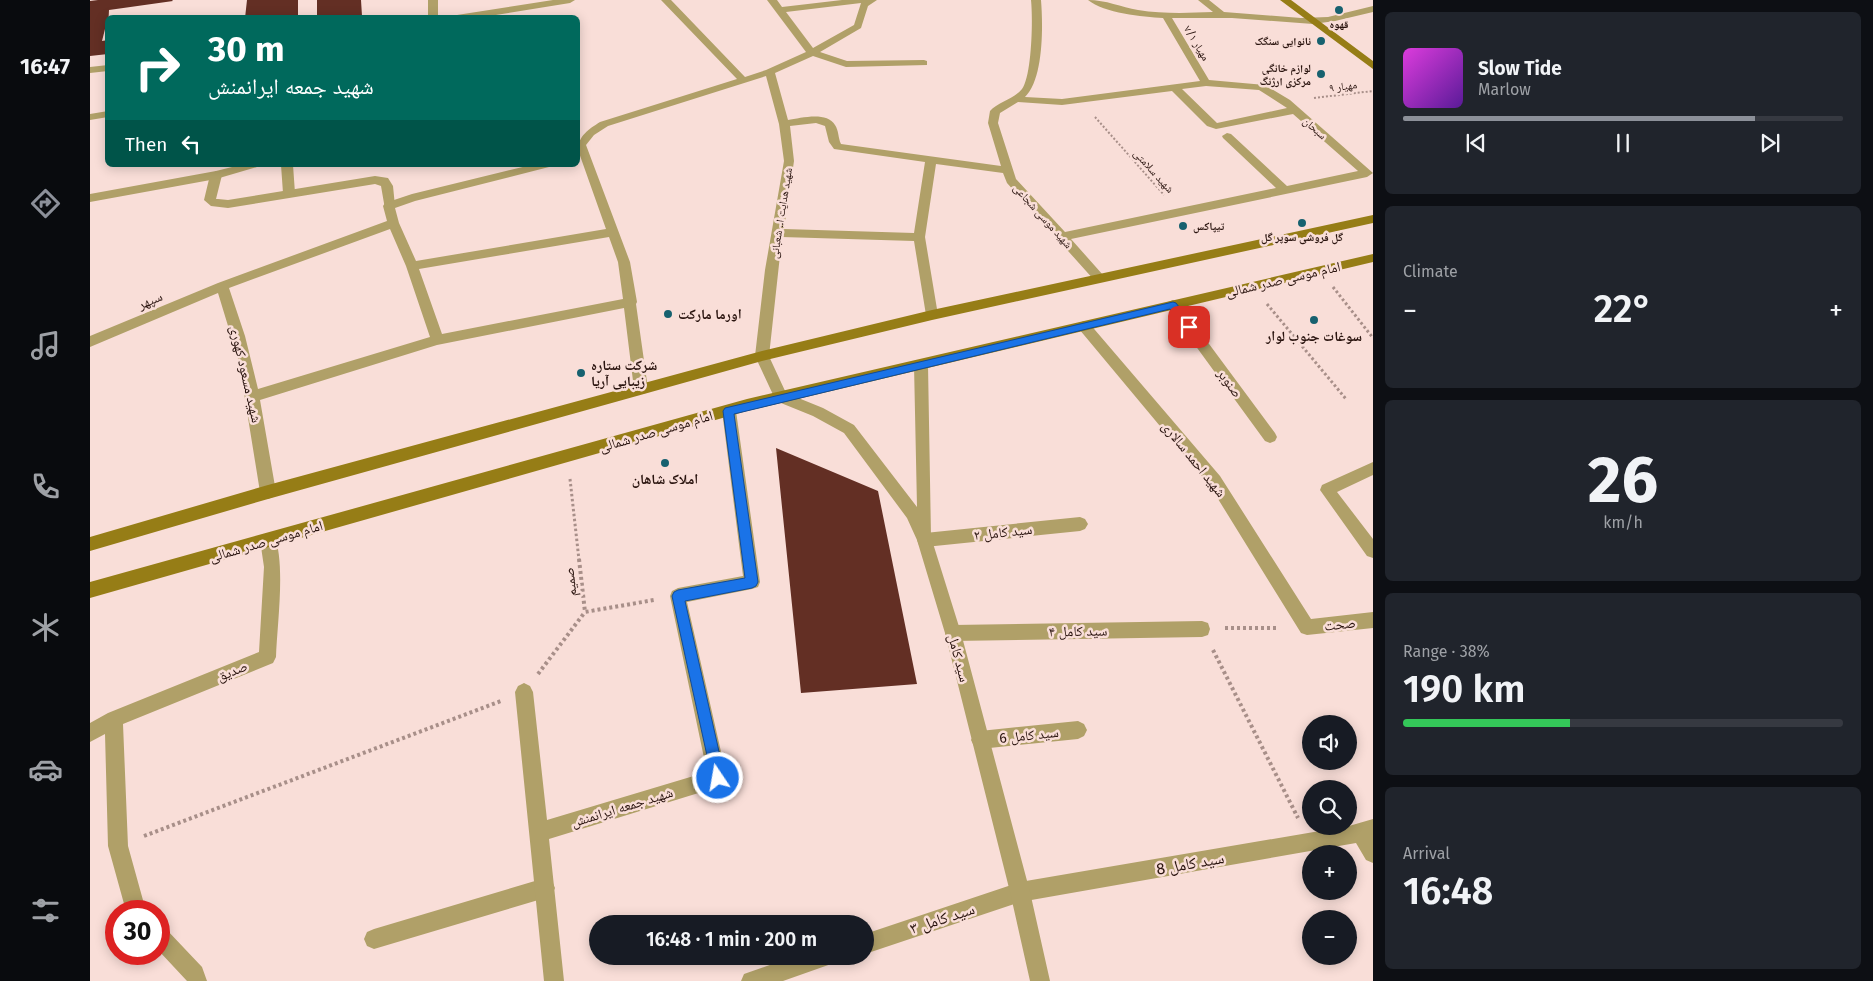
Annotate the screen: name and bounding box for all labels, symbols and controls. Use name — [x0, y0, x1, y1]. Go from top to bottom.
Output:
marker: قهوه — [1333, 4, 1345, 16]
place label: قهوه — [1329, 18, 1349, 31]
street label: مهیار ۷/۱ — [1181, 23, 1212, 63]
text: 30 m — [208, 28, 285, 70]
icon: right — [125, 35, 190, 100]
place label: نانوایی سنگک — [1255, 35, 1311, 49]
marker: نانوایی سنگک — [1315, 35, 1327, 47]
text: 16:47 — [20, 53, 70, 80]
text: Slow Tide — [1478, 57, 1562, 80]
place label: لوازم خانگی مرکزی ارژنگ — [1260, 62, 1311, 89]
marker: لوازم خانگی مرکزی ارژنگ — [1315, 68, 1327, 80]
text: شهید جمعه ایرانمنش — [208, 73, 374, 100]
street label: مهیار ۹ — [1328, 78, 1358, 95]
text: Marlow — [1478, 80, 1531, 99]
street label: سبحان — [1300, 115, 1329, 142]
icon: previous — [1462, 129, 1490, 157]
icon: pause — [1609, 129, 1637, 157]
icon: next — [1756, 129, 1784, 157]
icon: left — [177, 130, 205, 158]
text: Then — [125, 133, 167, 156]
street label: شهید سلامتی — [1131, 147, 1177, 196]
street label: شهید هدایت ا.. شعبانی — [768, 167, 795, 259]
street label: شهید موسی شجاعی — [1010, 182, 1075, 251]
icon: directions — [28, 186, 63, 221]
marker: گل فروشی سوپر گل — [1296, 217, 1308, 229]
marker: تیپاکس — [1177, 220, 1189, 232]
place label: تیپاکس — [1193, 220, 1224, 234]
place label: گل فروشی سوپر گل — [1261, 231, 1344, 245]
street label: امام موسی صدر شمالی — [1224, 258, 1342, 302]
text: Climate — [1403, 262, 1458, 281]
text: 22° — [1594, 286, 1652, 332]
street label: سپهر — [134, 288, 165, 314]
text: − — [1403, 294, 1417, 327]
text: + — [1829, 294, 1843, 327]
place label: اورما مارکت — [678, 306, 742, 323]
pin — [1168, 306, 1210, 348]
marker: اورما مارکت — [662, 308, 674, 320]
icon: arrive — [1175, 313, 1203, 341]
marker: سوغات جنوب لوار — [1308, 314, 1320, 326]
street label: شهید مسعود کهوری — [226, 324, 265, 424]
icon: music — [28, 328, 63, 363]
place label: سوغات جنوب لوار — [1265, 328, 1362, 345]
place label: شرکت ستاره زیبایی آریا — [591, 357, 658, 390]
street label: صنوبر — [1213, 365, 1246, 401]
marker: شرکت ستاره زیبایی آریا — [575, 367, 587, 379]
street label: امام موسی صدر شمالی — [597, 407, 715, 457]
street label: شهید احمد سالاری — [1158, 418, 1229, 501]
text: 26 — [1588, 441, 1658, 519]
marker: املاک شاهان — [659, 457, 671, 469]
icon: phone — [28, 469, 63, 504]
place label: املاک شاهان — [632, 471, 698, 488]
text: km/h — [1603, 513, 1643, 532]
street label: امام موسی صدر شمالی — [207, 517, 325, 567]
street label: سید کامل ۲ — [973, 521, 1033, 544]
street label: صمیم — [561, 566, 581, 597]
icon: climate — [28, 610, 63, 645]
street label: صحت — [1323, 614, 1357, 635]
street label: سید کامل ۴ — [1049, 622, 1107, 641]
street label: سید کامل — [944, 632, 973, 684]
text: Range · 38% — [1403, 642, 1490, 661]
street label: صدیق — [214, 658, 250, 686]
text: 190 km — [1403, 666, 1525, 712]
map controls — [1302, 715, 1357, 965]
button: sound — [1302, 715, 1357, 770]
street label: سید کامل 6 — [998, 724, 1060, 747]
position arrow — [691, 751, 743, 803]
icon: car — [28, 752, 63, 787]
button: search — [1302, 780, 1357, 835]
street label: شهید جمعه ایرانمنش — [569, 784, 675, 831]
text: Arrival — [1403, 844, 1450, 863]
button: + — [1302, 845, 1357, 900]
street label: سید کامل 8 — [1155, 848, 1226, 880]
text: 16:48 — [1403, 868, 1493, 914]
icon: filters — [28, 893, 63, 928]
street label: سید کامل ۳ — [907, 899, 977, 939]
speed limit sign: 30 — [105, 900, 170, 965]
button: − — [1302, 910, 1357, 965]
text: 16:48 · 1 min · 200 m — [646, 928, 817, 951]

